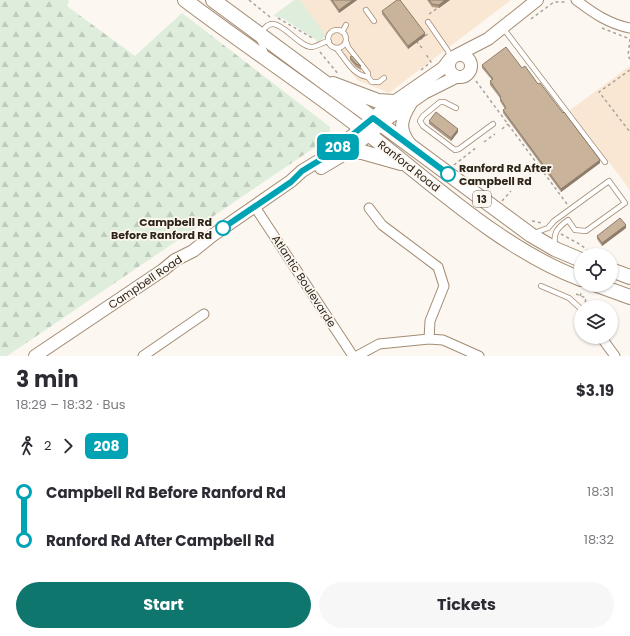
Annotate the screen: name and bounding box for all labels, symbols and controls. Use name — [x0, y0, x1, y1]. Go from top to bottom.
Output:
line badge: 208 — [315, 134, 361, 160]
text: 208 — [325, 137, 351, 157]
street label: Ranford Road — [375, 137, 443, 195]
place label: Ranford Rd After Campbell Rd — [459, 160, 552, 189]
marker: Ranford Rd After Campbell Rd — [440, 166, 456, 182]
road number: 13 — [473, 191, 491, 207]
place label: Campbell Rd Before Ranford Rd — [111, 214, 212, 243]
marker: Campbell Rd Before Ranford Rd — [215, 220, 231, 236]
street label: Atlantic Boulevarde — [268, 232, 340, 330]
map controls — [574, 248, 618, 344]
button: locate — [574, 248, 618, 292]
street label: Campbell Road — [105, 251, 185, 313]
button: layers — [574, 300, 618, 344]
text: 3 min — [16, 364, 79, 395]
text: $3.19 — [576, 380, 614, 401]
text: 18:29 – 18:32 · Bus — [16, 395, 126, 414]
icon: walk — [16, 435, 38, 457]
icon: forward — [57, 435, 79, 457]
text: 2 — [44, 436, 51, 455]
text: 208 — [93, 436, 120, 456]
text: Campbell Rd Before Ranford Rd — [46, 482, 286, 503]
text: 18:31 — [587, 482, 614, 501]
text: Ranford Rd After Campbell Rd — [46, 530, 274, 551]
text: 18:32 — [584, 530, 614, 549]
button: Start — [16, 582, 311, 628]
button: Tickets — [319, 582, 614, 628]

